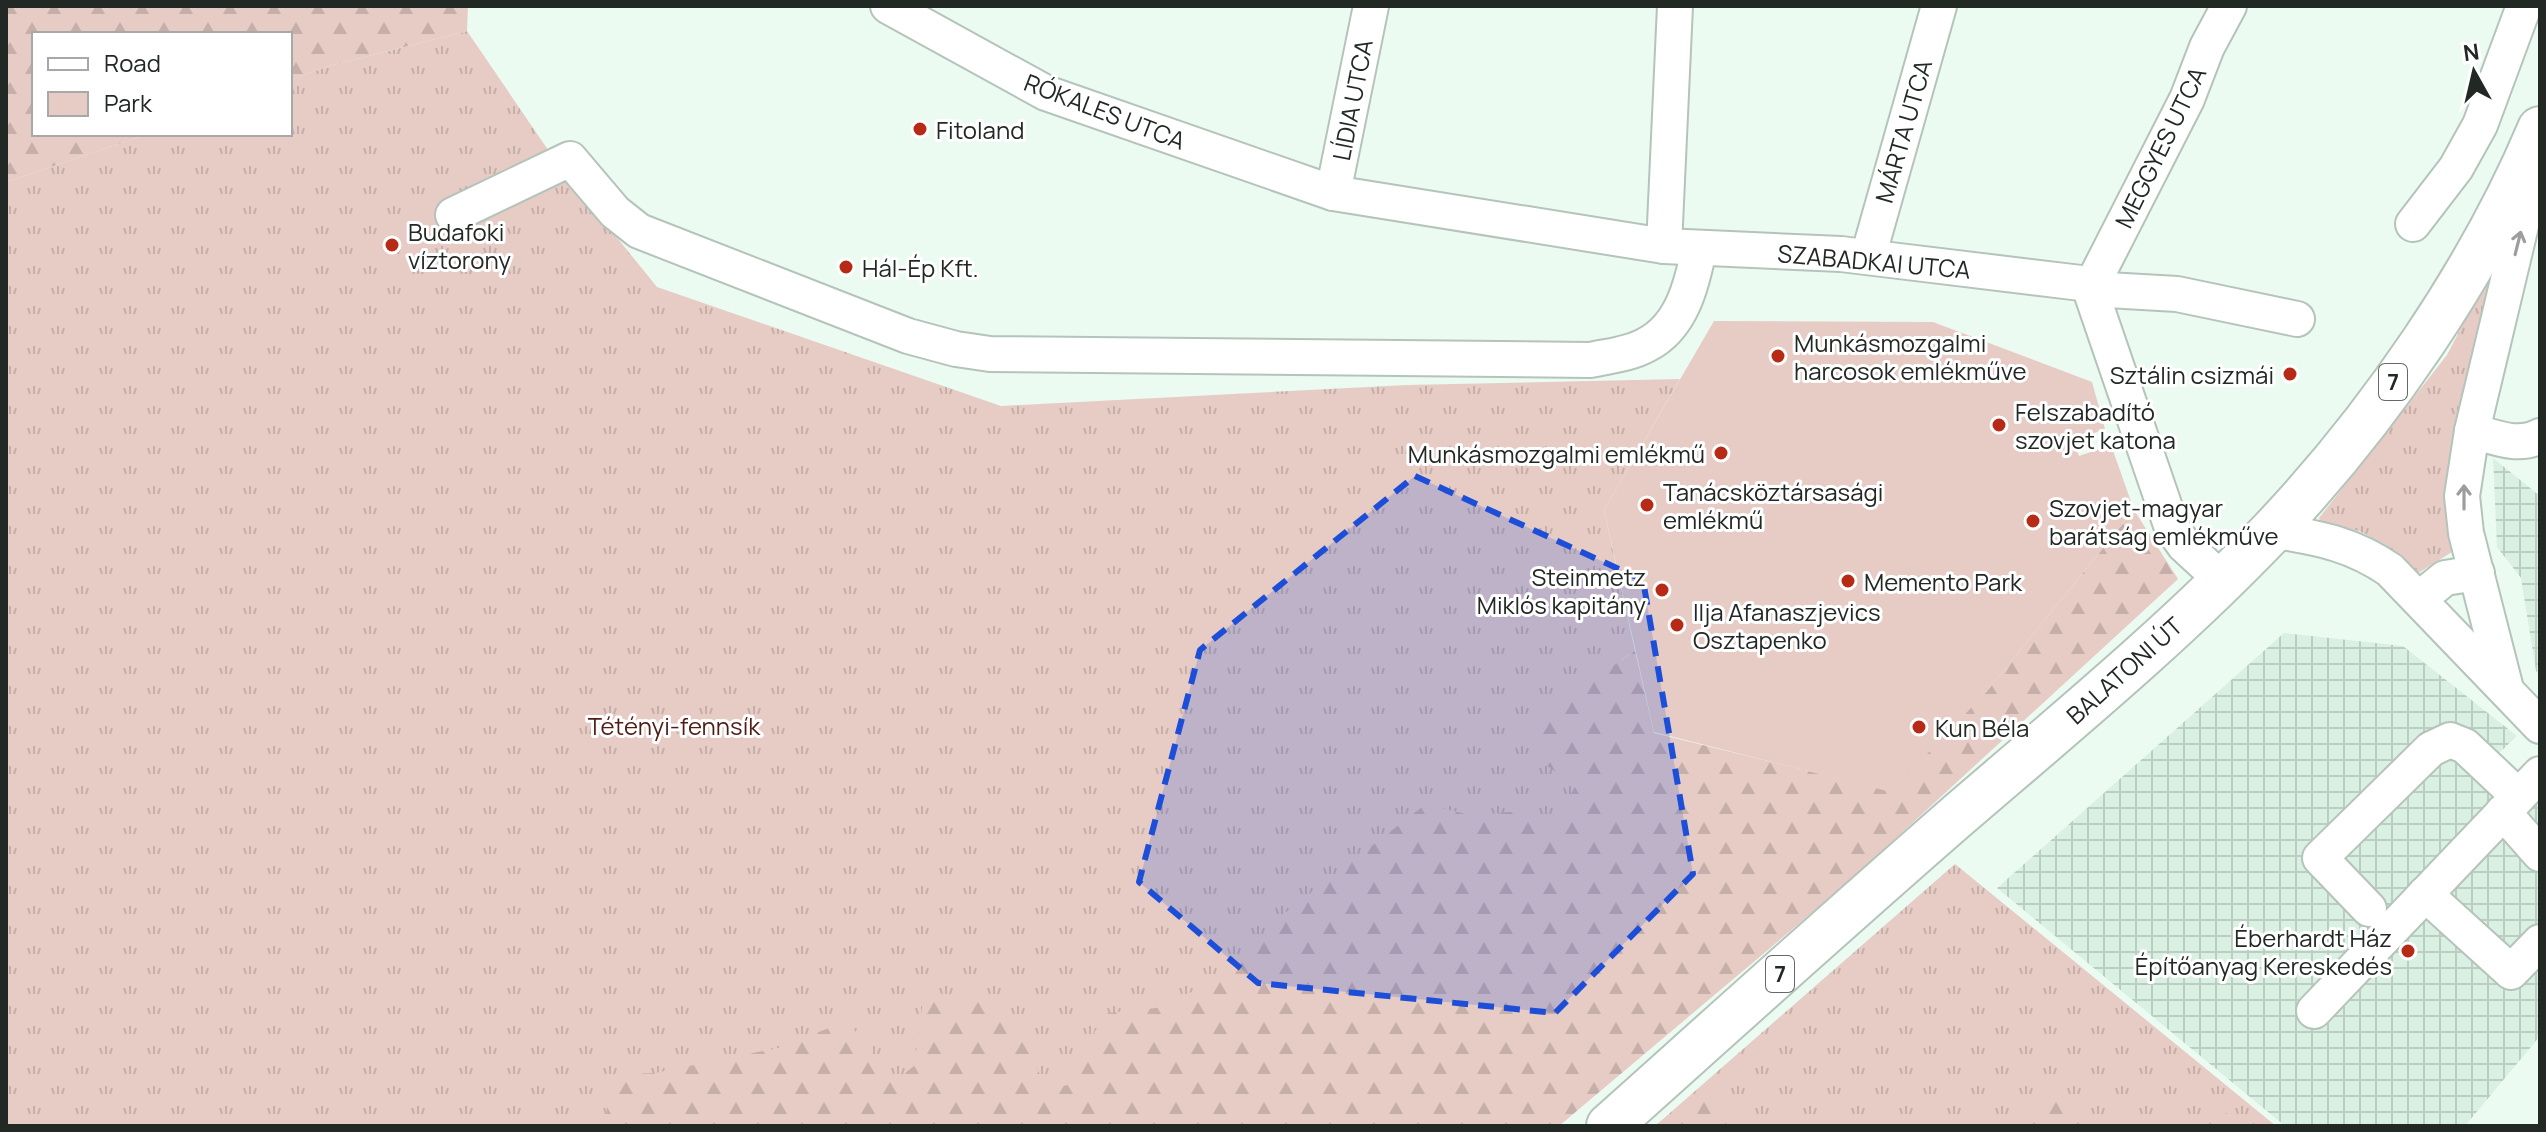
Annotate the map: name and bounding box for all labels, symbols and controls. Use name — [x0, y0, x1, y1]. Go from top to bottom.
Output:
legend — [32, 32, 292, 136]
north arrow — [2434, 32, 2514, 112]
text: N — [2461, 36, 2481, 68]
street label: LÍDIA UTCA — [1324, 37, 1380, 163]
text: Road — [104, 46, 161, 79]
street label: MÁRTA UTCA — [1867, 56, 1939, 206]
street label: MEGGYES UTCA — [2107, 61, 2213, 233]
street label: RÓKALES UTCA — [1020, 65, 1190, 157]
text: Park — [104, 86, 153, 119]
place label: Fitoland — [936, 113, 1024, 146]
marker: Fitoland — [911, 120, 929, 138]
place label: Budafoki víztorony — [408, 215, 511, 276]
one-way arrow — [2511, 231, 2526, 257]
marker: Budafoki víztorony — [383, 236, 401, 254]
street label: SZABADKAI UTCA — [1776, 236, 1972, 286]
place label: Hál-Ép Kft. — [862, 251, 979, 284]
marker: Hál-Ép Kft. — [837, 258, 855, 276]
place label: Munkásmozgalmi harcosok emlékműve — [1794, 326, 2026, 387]
marker: Munkásmozgalmi harcosok emlékműve — [1769, 347, 1787, 365]
place label: Sztálin csizmái — [2110, 358, 2274, 391]
road number: 7 — [2379, 364, 2407, 400]
marker: Sztálin csizmái — [2281, 365, 2299, 383]
place label: Felszabadító szovjet katona — [2015, 395, 2176, 456]
marker: Felszabadító szovjet katona — [1990, 416, 2008, 434]
place label: Munkásmozgalmi emlékmű — [1408, 437, 1705, 470]
marker: Munkásmozgalmi emlékmű — [1712, 444, 1730, 462]
place label: Tanácsköztársasági emlékmű — [1663, 475, 1883, 536]
one-way arrow — [2456, 484, 2472, 511]
place label: Szovjet-magyar barátság emlékműve — [2049, 491, 2279, 552]
marker: Tanácsköztársasági emlékmű — [1638, 496, 1656, 514]
marker: Szovjet-magyar barátság emlékműve — [2024, 512, 2042, 530]
place label: Steinmetz Miklós kapitány — [1477, 560, 1646, 621]
place label: Memento Park — [1864, 565, 2023, 598]
marker: Memento Park — [1839, 572, 1857, 590]
marker: Steinmetz Miklós kapitány — [1653, 581, 1671, 599]
place label: Ilja Afanaszjevics Osztapenko — [1693, 595, 1881, 656]
street label: BALATONI ÚT — [2059, 609, 2190, 731]
marker: Ilja Afanaszjevics Osztapenko — [1668, 616, 1686, 634]
park label: Tétényi-fennsík — [588, 709, 761, 742]
place label: Kun Béla — [1935, 711, 2029, 744]
marker: Kun Béla — [1910, 718, 1928, 736]
place label: Éberhardt Ház Építőanyag Kereskedés — [2135, 921, 2392, 982]
marker: Éberhardt Ház Építőanyag Kereskedés — [2399, 942, 2417, 960]
road number: 7 — [1766, 956, 1794, 992]

